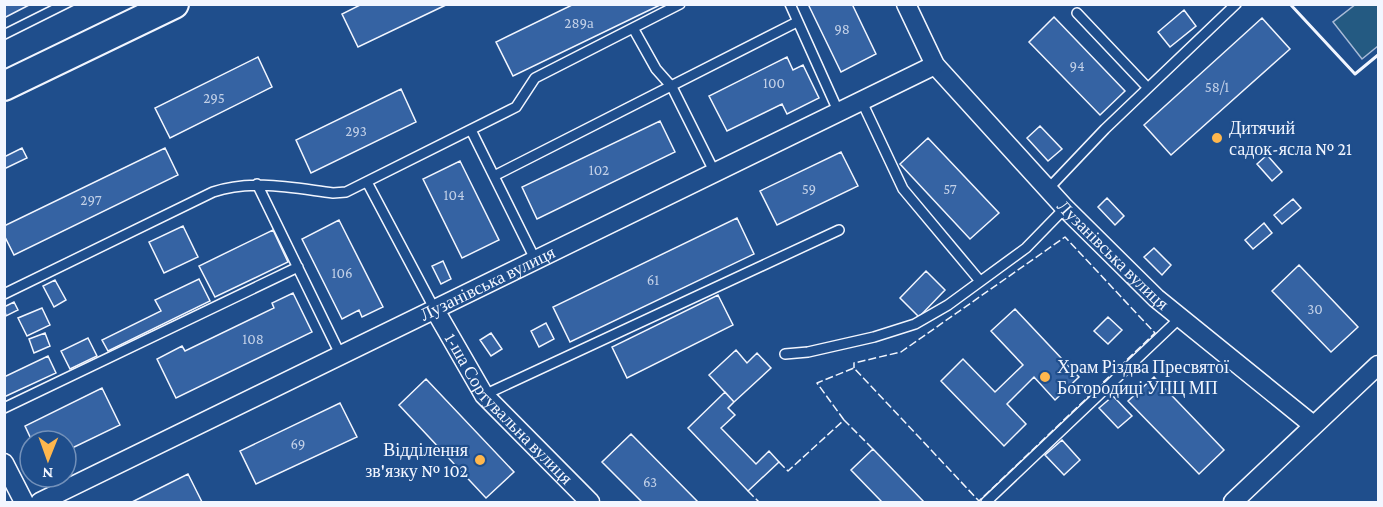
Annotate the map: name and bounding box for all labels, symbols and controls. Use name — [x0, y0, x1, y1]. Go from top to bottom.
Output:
house number: 289а — [564, 15, 594, 31]
house number: 98 — [834, 21, 850, 37]
house number: 94 — [1069, 58, 1085, 74]
house number: 100 — [763, 75, 785, 91]
house number: 58/1 — [1205, 79, 1229, 95]
house number: 295 — [203, 90, 225, 106]
place label: Дитячий садок-ясла № 21 — [1229, 118, 1352, 159]
house number: 293 — [345, 123, 367, 139]
marker: Дитячий садок-ясла № 21 — [1210, 131, 1224, 145]
house number: 102 — [589, 162, 609, 178]
house number: 59 — [802, 181, 816, 197]
house number: 57 — [943, 181, 957, 197]
house number: 104 — [443, 187, 465, 203]
house number: 297 — [80, 192, 102, 208]
street label: Лузанівська вулиця — [1053, 196, 1172, 314]
street label: Лузанівська вулиця — [417, 242, 558, 325]
house number: 106 — [331, 265, 353, 281]
house number: 61 — [647, 272, 659, 288]
house number: 30 — [1307, 301, 1323, 317]
street label: 1-ша Сортувальна вулиця — [440, 329, 577, 488]
house number: 108 — [242, 331, 264, 347]
place label: Храм Різдва Пресвятої Богородиці УПЦ МП — [1057, 357, 1229, 398]
marker: Храм Різдва Пресвятої Богородиці УПЦ МП — [1038, 370, 1052, 384]
north arrow — [18, 429, 78, 489]
house number: 69 — [291, 436, 305, 452]
place label: Відділення зв'язку № 102 — [365, 440, 468, 481]
marker: Відділення зв'язку № 102 — [473, 453, 487, 467]
text: N — [42, 465, 53, 482]
house number: 63 — [643, 474, 657, 490]

